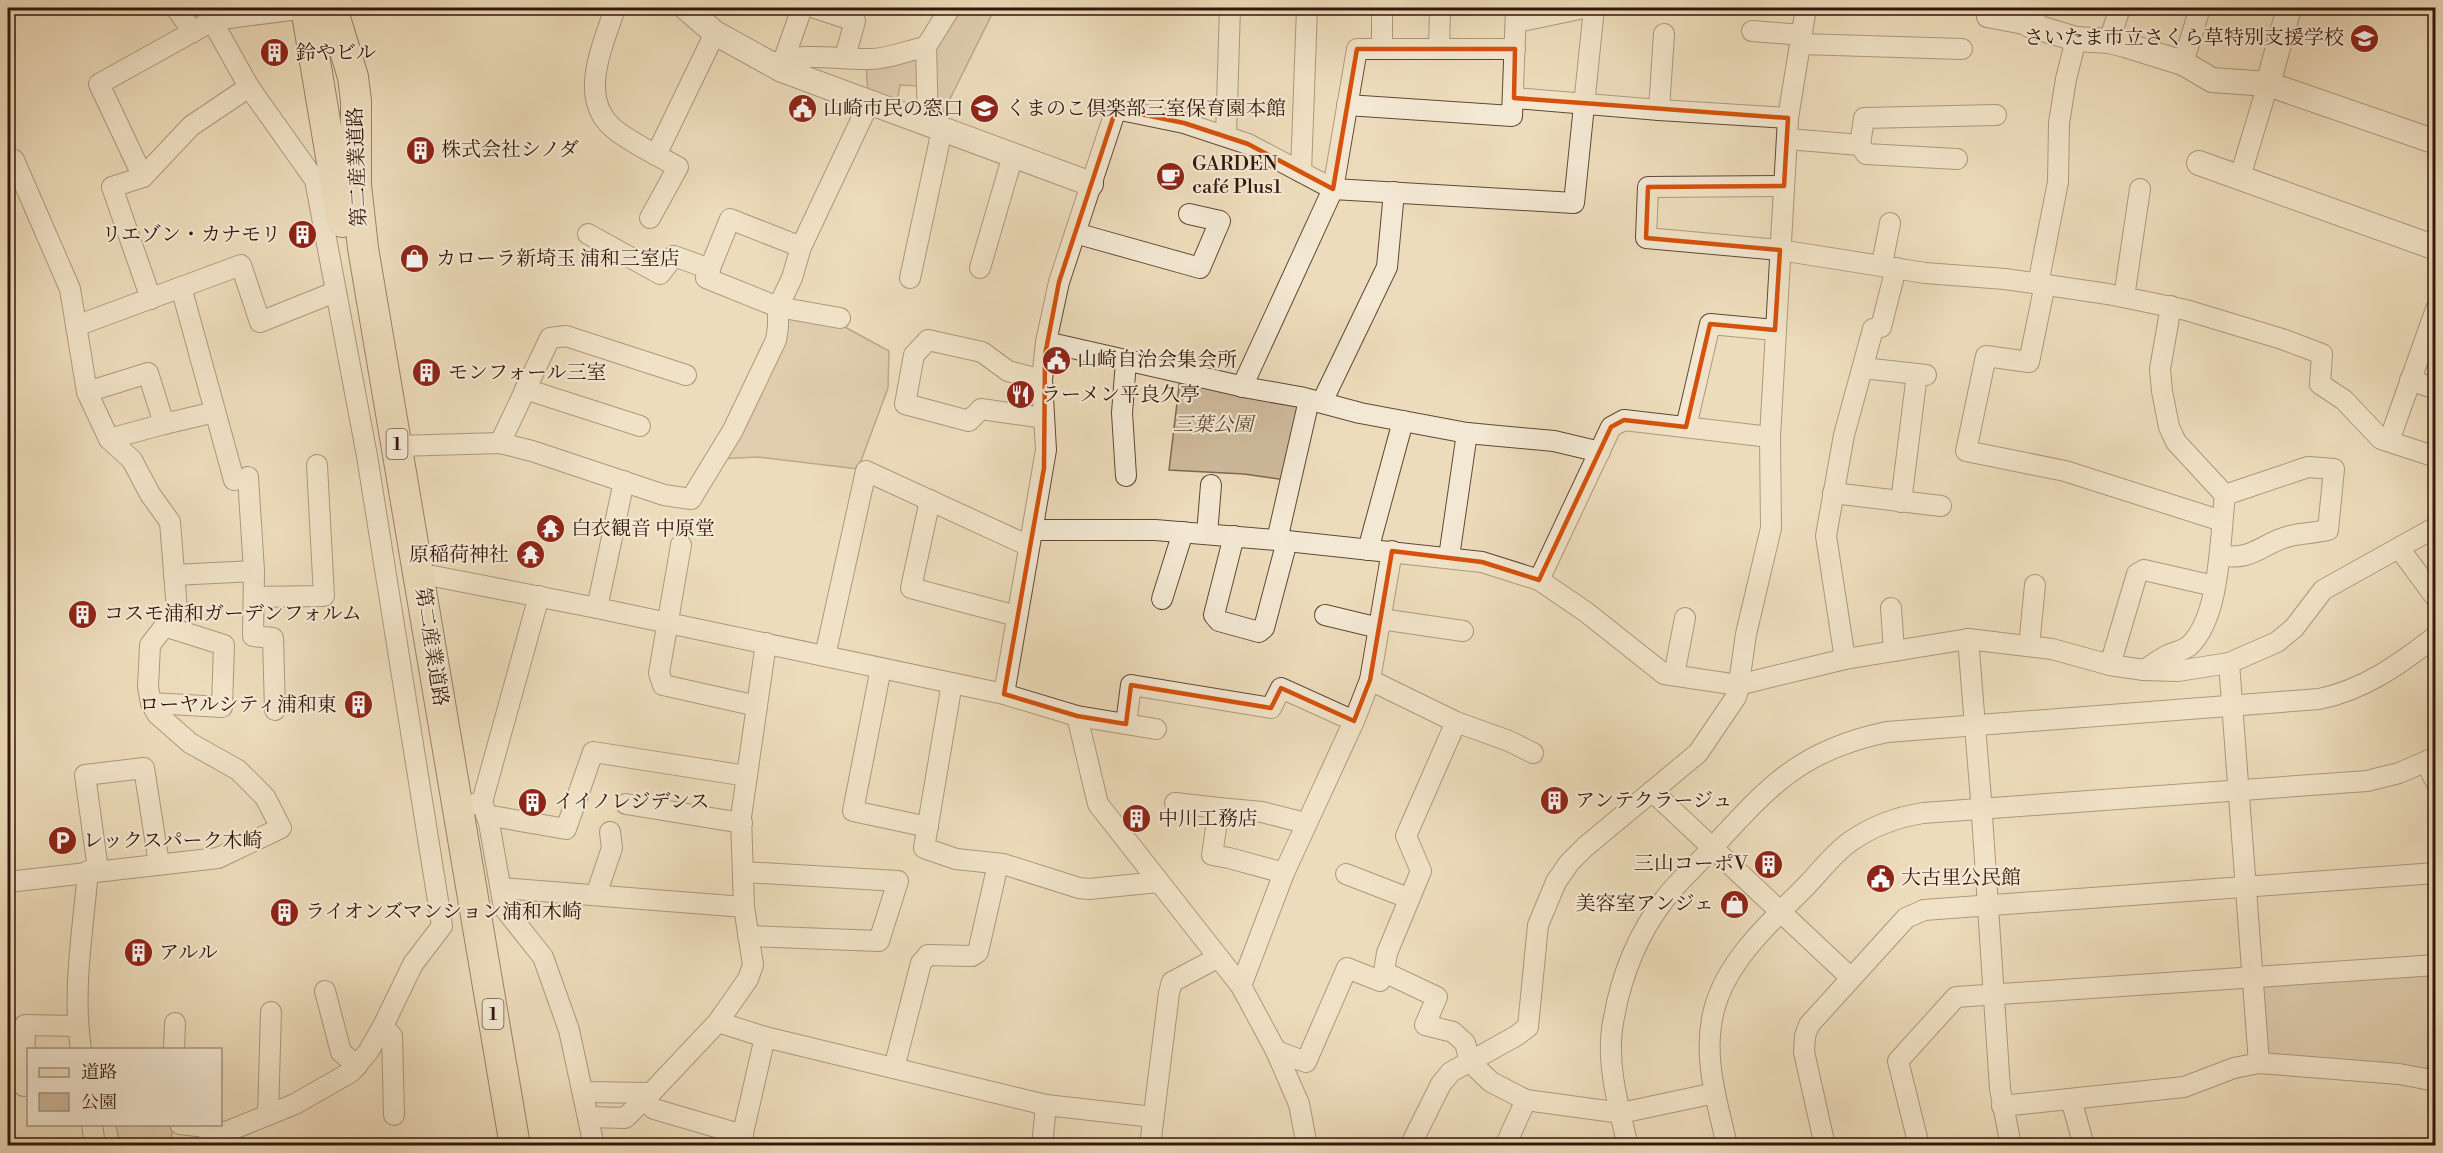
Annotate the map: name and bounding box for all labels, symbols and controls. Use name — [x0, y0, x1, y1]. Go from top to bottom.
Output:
school or university icon: さいたま市立さくら草特別支援学校 — [2349, 22, 2381, 54]
place label: さいたま市立さくら草特別支援学校 — [2024, 26, 2344, 51]
building icon: 鈴やビル — [259, 37, 291, 69]
place label: 鈴やビル — [296, 41, 376, 66]
public building icon: 山崎市民の窓口 — [786, 93, 818, 125]
school or university icon: くまのこ倶楽部三室保育園本館 — [969, 93, 1001, 125]
place label: 山崎市民の窓口 — [823, 97, 963, 122]
place label: くまのこ倶楽部三室保育園本館 — [1006, 97, 1286, 122]
street label: 第二産業道路 — [343, 107, 373, 227]
building icon: 株式会社シノダ — [404, 134, 436, 166]
place label: 株式会社シノダ — [441, 138, 579, 163]
place label: GARDEN café Plus1 — [1192, 152, 1282, 200]
cafe icon: GARDEN café Plus1 — [1155, 160, 1187, 192]
building icon: リエゾン・カナモリ — [286, 219, 318, 251]
place label: リエゾン・カナモリ — [101, 223, 281, 248]
shop icon: カローラ新埼玉 浦和三室店 — [399, 243, 431, 275]
place label: カローラ新埼玉 浦和三室店 — [436, 247, 680, 272]
public building icon: 山崎自治会集会所 — [1040, 344, 1072, 376]
place label: 山崎自治会集会所 — [1077, 348, 1237, 373]
building icon: モンフォール三室 — [411, 357, 443, 389]
place label: モンフォール三室 — [448, 361, 607, 386]
restaurant icon: ラーメン平良久亭 — [1004, 379, 1036, 411]
place label: ラーメン平良久亭 — [1041, 383, 1200, 408]
park label: 三葉公園 — [1173, 413, 1256, 438]
road number: 1 — [386, 429, 408, 459]
temple icon: 白衣観音 中原堂 — [534, 513, 566, 545]
place label: 白衣観音 中原堂 — [571, 517, 715, 542]
temple icon: 原稲荷神社 — [514, 539, 546, 571]
place label: 原稲荷神社 — [409, 543, 509, 568]
street label: 第二産業道路 — [409, 586, 453, 708]
building icon: コスモ浦和ガーデンフォルム — [67, 598, 99, 630]
place label: コスモ浦和ガーデンフォルム — [104, 602, 362, 627]
building icon: ローヤルシティ浦和東 — [342, 689, 374, 721]
place label: ローヤルシティ浦和東 — [139, 693, 337, 718]
building icon: アンテクラージュ — [1538, 785, 1570, 817]
building icon: イイノレジデンス — [517, 786, 549, 818]
place label: アンテクラージュ — [1575, 789, 1733, 814]
place label: イイノレジデンス — [554, 790, 710, 815]
building icon: 中川工務店 — [1121, 803, 1153, 835]
place label: 中川工務店 — [1158, 807, 1258, 832]
parking icon: レックスパーク木崎 — [46, 825, 78, 857]
place label: レックスパーク木崎 — [83, 829, 263, 854]
building icon: 三山コーポV — [1753, 848, 1785, 880]
place label: 三山コーポV — [1634, 852, 1749, 877]
public building icon: 大古里公民館 — [1864, 862, 1896, 894]
place label: 大古里公民館 — [1901, 866, 2021, 891]
shop icon: 美容室アンジェ — [1719, 888, 1751, 920]
place label: 美容室アンジェ — [1576, 892, 1714, 917]
building icon: ライオンズマンション浦和木崎 — [268, 896, 300, 928]
place label: ライオンズマンション浦和木崎 — [305, 900, 582, 925]
building icon: アルル — [122, 937, 154, 969]
place label: アルル — [159, 941, 218, 966]
road number: 1 — [482, 999, 504, 1029]
legend — [27, 1048, 222, 1126]
text: 道路 — [81, 1061, 117, 1084]
text: 公園 — [81, 1091, 117, 1114]

